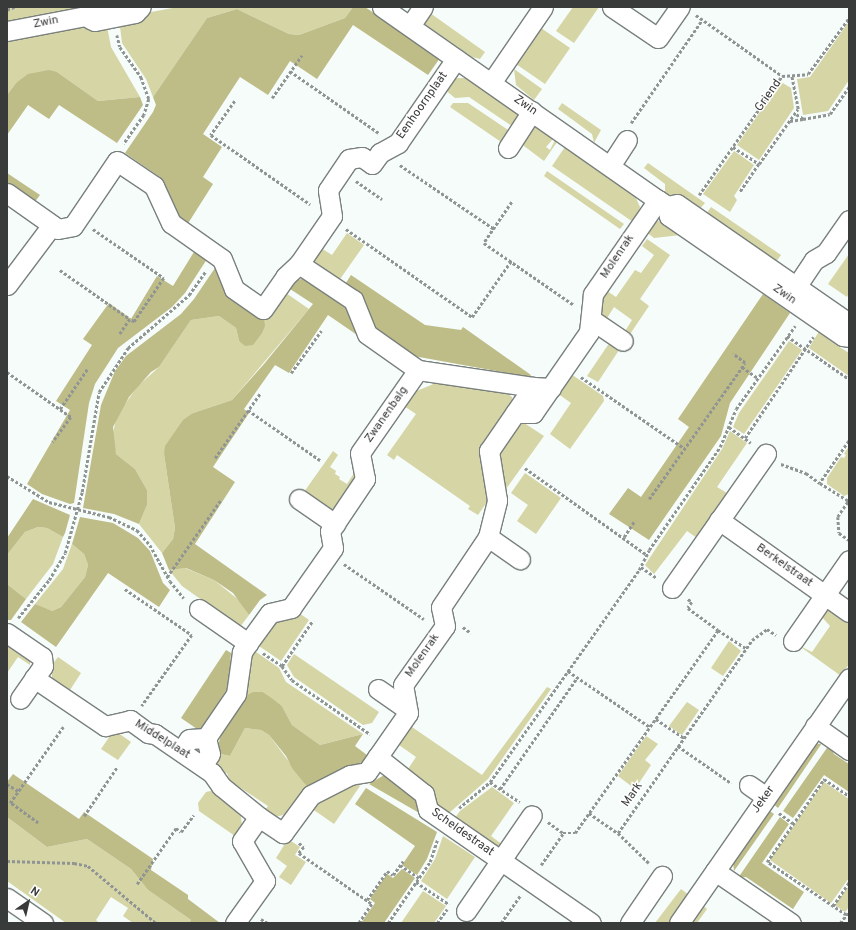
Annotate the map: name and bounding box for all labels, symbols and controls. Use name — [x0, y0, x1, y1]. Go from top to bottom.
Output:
street label: Zwin — [32, 13, 60, 33]
street label: Eenhoornplaat — [394, 69, 452, 143]
street label: Griend — [753, 77, 785, 115]
street label: Zwin — [510, 93, 540, 119]
street label: Molenrak — [598, 232, 638, 282]
street label: Zwin — [769, 282, 799, 308]
street label: Zwanenbalg — [362, 384, 412, 446]
street label: Berkelstraat — [753, 541, 815, 591]
street label: Molenrak — [403, 631, 443, 681]
street label: Middelplaat — [132, 717, 192, 763]
street label: Mark — [619, 780, 647, 810]
street label: Jeker — [749, 783, 779, 817]
street label: Scheldestraat — [428, 806, 496, 860]
north arrow — [8, 882, 48, 922]
text: N — [28, 884, 42, 900]

